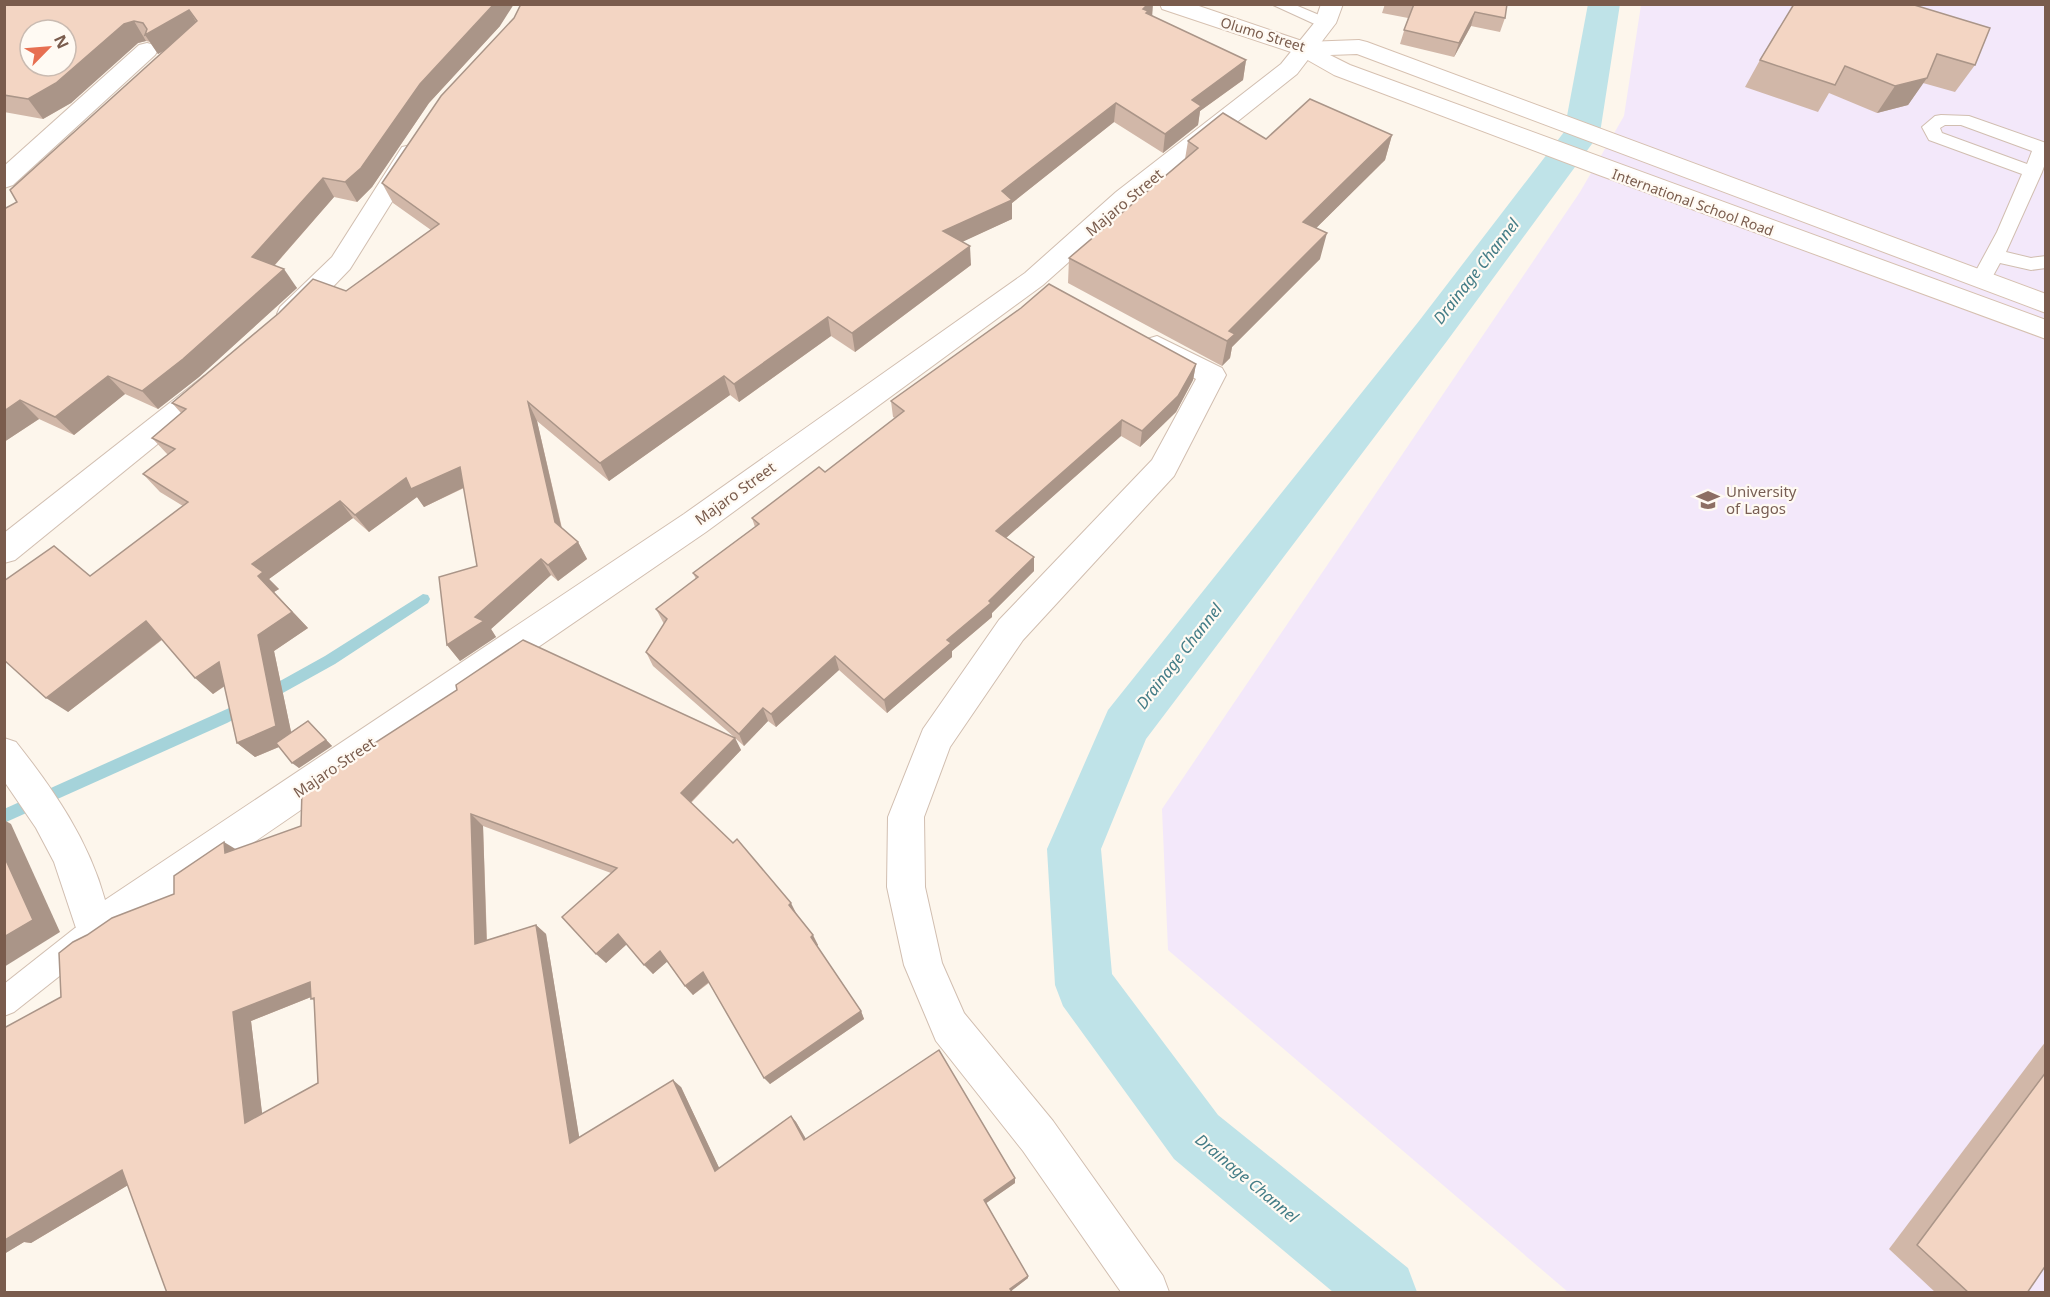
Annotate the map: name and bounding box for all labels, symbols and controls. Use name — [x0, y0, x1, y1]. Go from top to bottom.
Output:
street label: Olumo Street — [1218, 12, 1308, 56]
north arrow — [18, 18, 78, 78]
text: N — [49, 31, 74, 52]
street label: Majaro Street — [1081, 163, 1167, 240]
street label: International School Road — [1610, 164, 1776, 240]
water label: Drainage Channel — [1428, 213, 1525, 328]
street label: Majaro Street — [691, 457, 780, 529]
place label: University of Lagos — [1726, 481, 1797, 518]
school or university icon: University of Lagos — [1695, 487, 1721, 513]
water label: Drainage Channel — [1131, 598, 1228, 713]
street label: Majaro Street — [289, 732, 379, 802]
water label: Drainage Channel — [1191, 1128, 1304, 1228]

